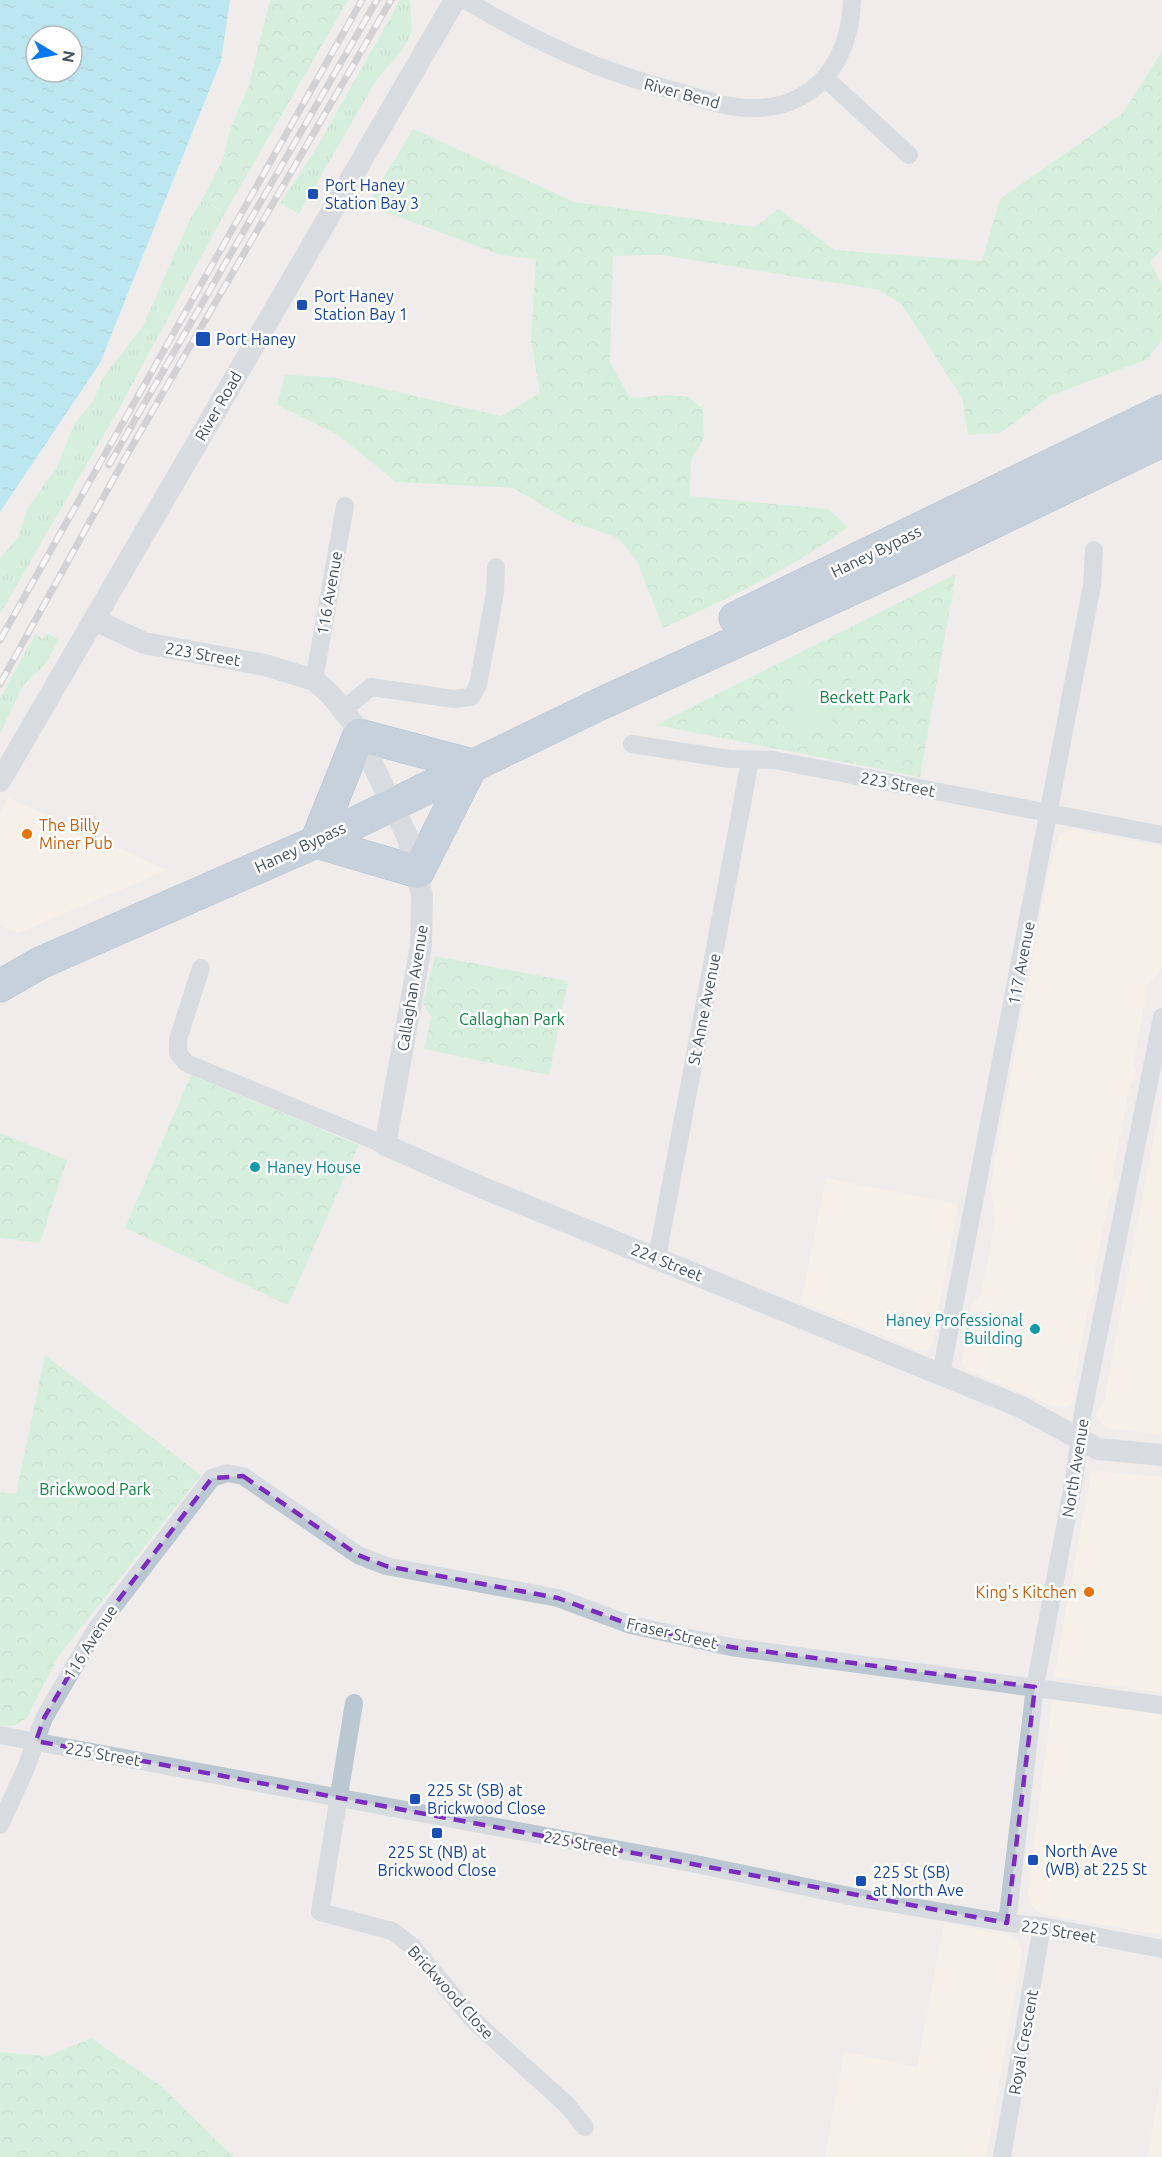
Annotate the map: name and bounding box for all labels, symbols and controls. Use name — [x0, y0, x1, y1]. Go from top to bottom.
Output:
north arrow — [24, 24, 84, 84]
text: N — [59, 49, 79, 64]
street label: River Bend — [642, 74, 722, 112]
place label: Port Haney Station Bay 3 — [325, 176, 419, 212]
marker: Port Haney Station Bay 3 — [306, 187, 320, 201]
place label: Port Haney Station Bay 1 — [314, 287, 408, 323]
marker: Port Haney Station Bay 1 — [295, 298, 309, 312]
marker: Port Haney — [194, 330, 212, 348]
place label: Port Haney — [216, 330, 296, 348]
street label: River Road — [191, 368, 245, 444]
street label: Haney Bypass — [828, 521, 924, 581]
street label: 116 Avenue — [313, 550, 345, 636]
street label: 223 Street — [164, 639, 242, 670]
park label: Beckett Park — [819, 688, 911, 706]
street label: 223 Street — [859, 768, 937, 800]
place label: The Billy Miner Pub — [39, 816, 113, 852]
street label: Haney Bypass — [252, 818, 348, 876]
marker: The Billy Miner Pub — [20, 827, 34, 841]
street label: 117 Avenue — [1004, 920, 1038, 1006]
street label: Callaghan Avenue — [393, 923, 431, 1053]
street label: St Anne Avenue — [684, 952, 724, 1066]
park label: Callaghan Park — [459, 1010, 565, 1028]
place label: Haney House — [267, 1158, 361, 1176]
marker: Haney House — [248, 1160, 262, 1174]
street label: 224 Street — [629, 1240, 706, 1285]
place label: Haney Professional Building — [886, 1311, 1023, 1347]
marker: Haney Professional Building — [1028, 1322, 1042, 1336]
street label: North Avenue — [1058, 1417, 1092, 1519]
park label: Brickwood Park — [39, 1480, 151, 1498]
place label: King's Kitchen — [975, 1583, 1077, 1601]
marker: King's Kitchen — [1082, 1585, 1096, 1599]
street label: 116 Avenue — [59, 1602, 121, 1682]
street label: Fraser Street — [625, 1614, 720, 1652]
street label: 225 Street — [64, 1739, 142, 1770]
place label: 225 St (SB) at Brickwood Close — [427, 1781, 546, 1817]
marker: 225 St (SB) at Brickwood Close — [408, 1792, 422, 1806]
marker: 225 St (NB) at Brickwood Close — [430, 1826, 444, 1840]
street label: 225 Street — [542, 1827, 620, 1859]
place label: North Ave (WB) at 225 St — [1045, 1842, 1148, 1879]
place label: 225 St (NB) at Brickwood Close — [378, 1843, 496, 1879]
marker: North Ave (WB) at 225 St — [1026, 1853, 1040, 1867]
place label: 225 St (SB) at North Ave — [873, 1863, 964, 1899]
marker: 225 St (SB) at North Ave — [854, 1874, 868, 1888]
street label: 225 Street — [1020, 1916, 1098, 1946]
street label: Brickwood Close — [405, 1942, 497, 2042]
street label: Royal Crescent — [1005, 1987, 1041, 2096]

